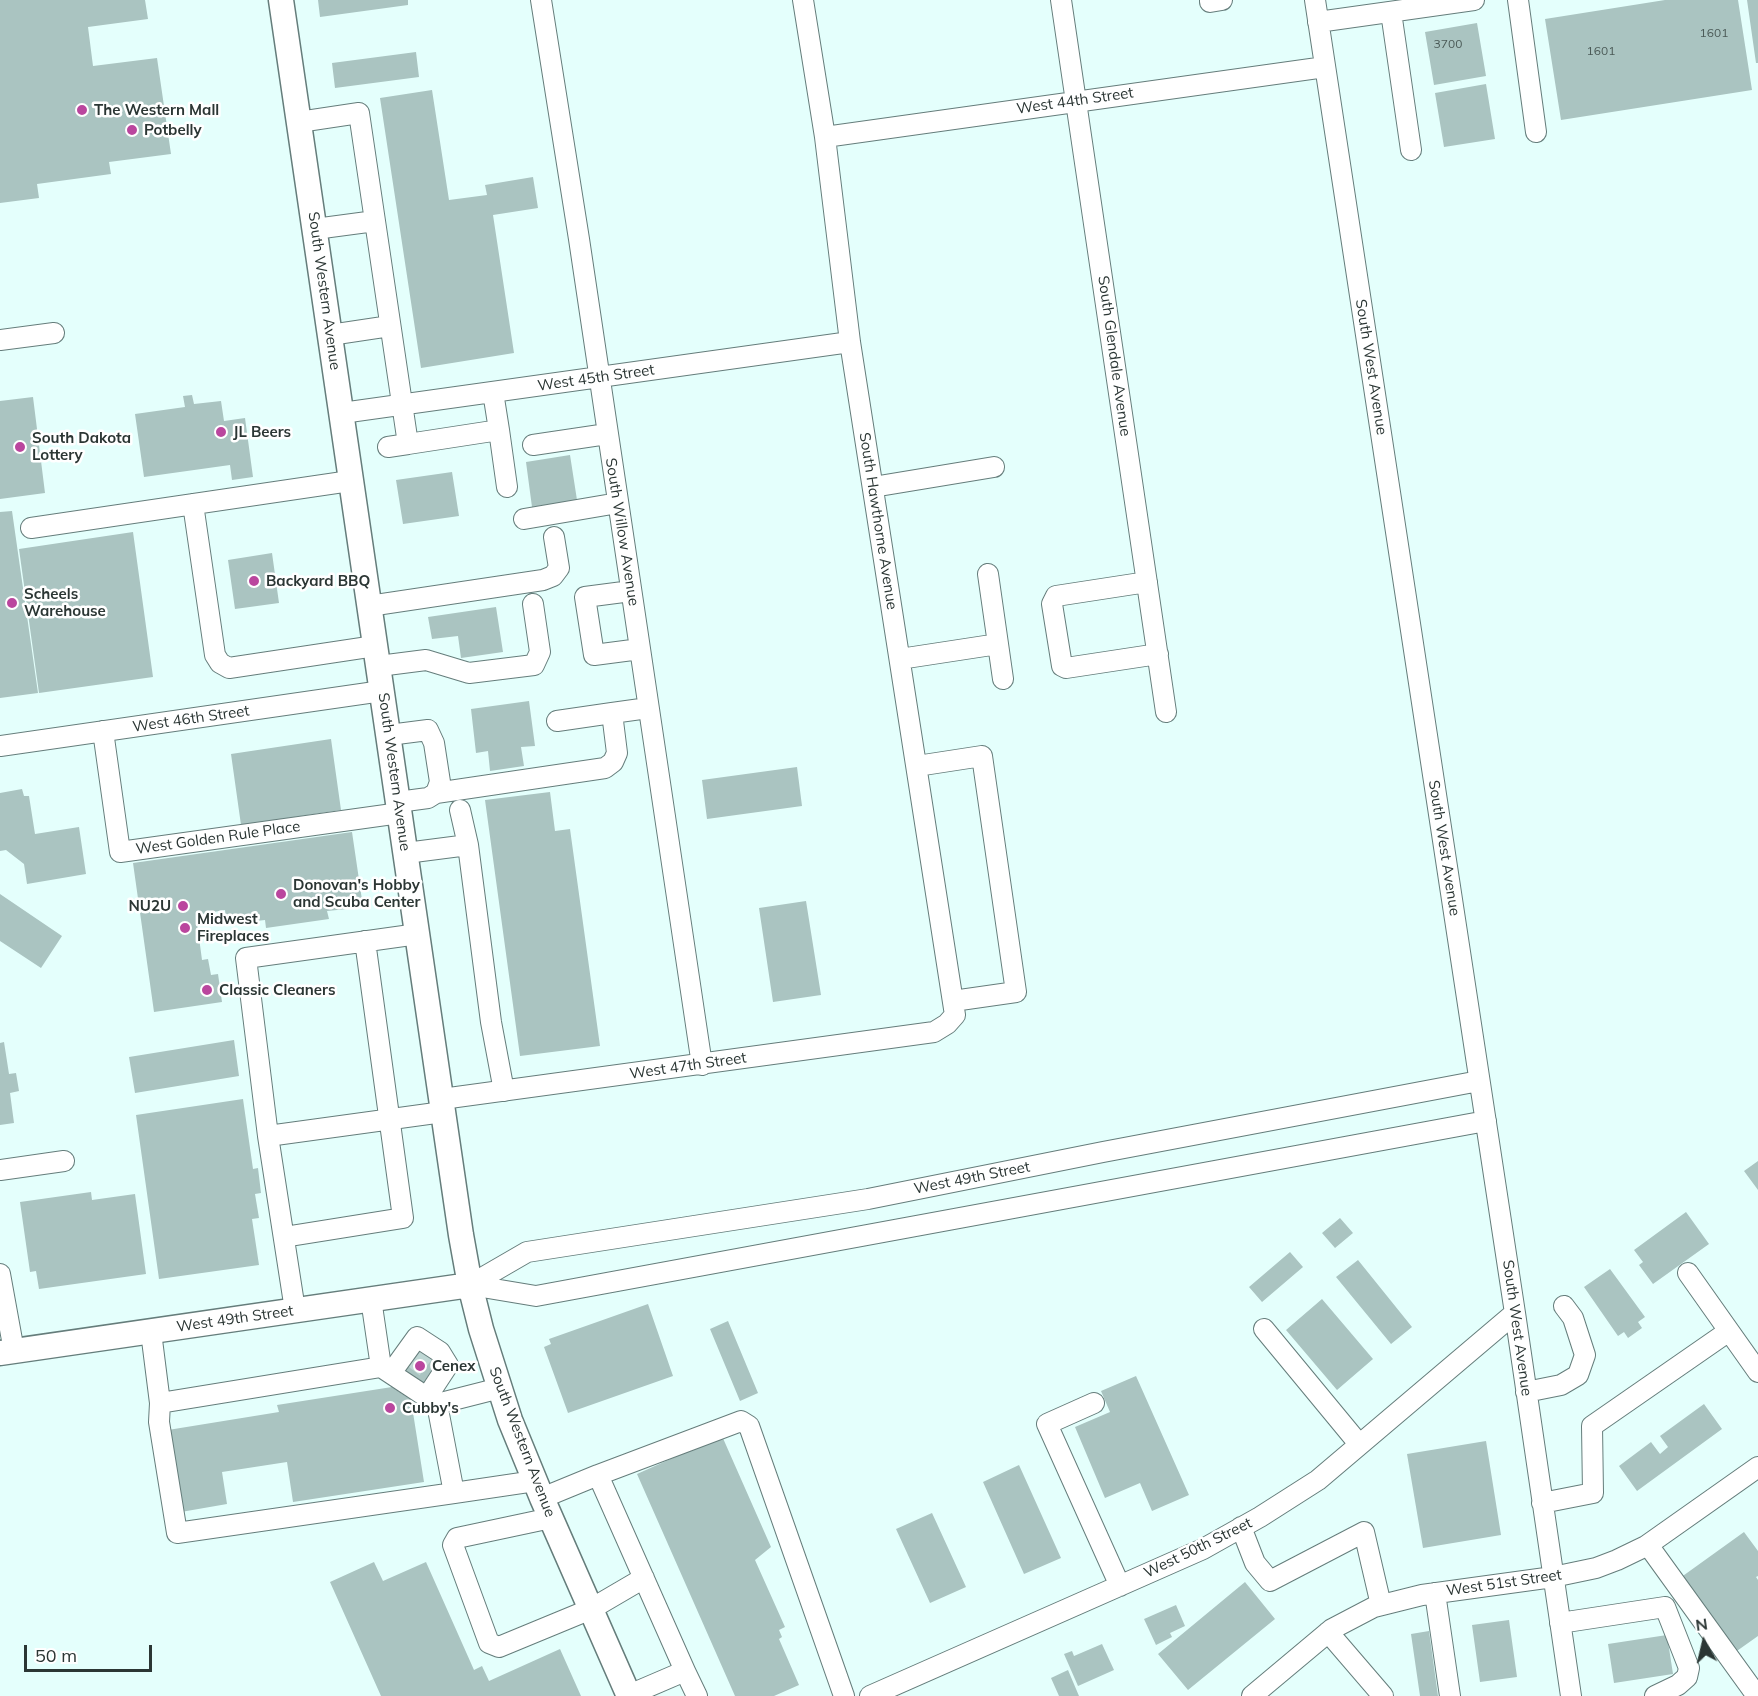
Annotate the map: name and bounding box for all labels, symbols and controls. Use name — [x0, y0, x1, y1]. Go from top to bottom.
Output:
house number: 1601 — [1700, 26, 1728, 40]
house number: 3700 — [1434, 37, 1462, 51]
house number: 1601 — [1587, 44, 1615, 58]
street label: West 44th Street — [1015, 84, 1135, 118]
place label: The Western Mall — [94, 101, 219, 119]
marker: The Western Mall — [75, 103, 89, 117]
place label: Potbelly — [144, 121, 202, 139]
marker: Potbelly — [125, 123, 139, 137]
street label: South Western Avenue — [304, 211, 344, 371]
street label: South Glendale Avenue — [1094, 275, 1134, 437]
street label: South West Avenue — [1351, 298, 1391, 436]
street label: West 45th Street — [536, 361, 656, 395]
place label: JL Beers — [233, 423, 291, 441]
marker: JL Beers — [214, 425, 228, 439]
place label: South Dakota Lottery — [32, 429, 131, 464]
street label: South Hawthorne Avenue — [855, 431, 901, 611]
marker: South Dakota Lottery — [13, 440, 27, 454]
street label: South Willow Avenue — [601, 457, 643, 607]
place label: Backyard BBQ — [266, 572, 370, 590]
marker: Backyard BBQ — [247, 574, 261, 588]
place label: Scheels Warehouse — [24, 585, 106, 620]
marker: Scheels Warehouse — [5, 596, 19, 610]
street label: South Western Avenue — [374, 692, 414, 852]
street label: West 46th Street — [131, 702, 251, 736]
street label: South West Avenue — [1424, 779, 1464, 917]
street label: West Golden Rule Place — [135, 818, 301, 858]
place label: Donovan's Hobby and Scuba Center — [293, 876, 420, 911]
marker: Donovan's Hobby and Scuba Center — [274, 887, 288, 901]
place label: NU2U — [128, 897, 171, 915]
marker: NU2U — [176, 899, 190, 913]
place label: Midwest Fireplaces — [197, 910, 269, 945]
marker: Midwest Fireplaces — [178, 921, 192, 935]
place label: Classic Cleaners — [219, 981, 335, 999]
marker: Classic Cleaners — [200, 983, 214, 997]
street label: West 47th Street — [628, 1049, 748, 1083]
street label: West 49th Street — [912, 1158, 1032, 1198]
street label: South West Avenue — [1499, 1259, 1535, 1397]
street label: West 49th Street — [175, 1302, 295, 1336]
place label: Cenex — [432, 1357, 475, 1375]
marker: Cenex — [413, 1359, 427, 1373]
street label: South Western Avenue — [485, 1364, 559, 1520]
place label: Cubby's — [402, 1399, 459, 1417]
marker: Cubby's — [383, 1401, 397, 1415]
street label: West 50th Street — [1141, 1514, 1255, 1582]
street label: West 51st Street — [1445, 1566, 1563, 1600]
north arrow — [1674, 1612, 1734, 1672]
text: N — [1694, 1613, 1709, 1635]
scale bar — [27, 1633, 154, 1671]
text: 50 m — [35, 1644, 77, 1667]

